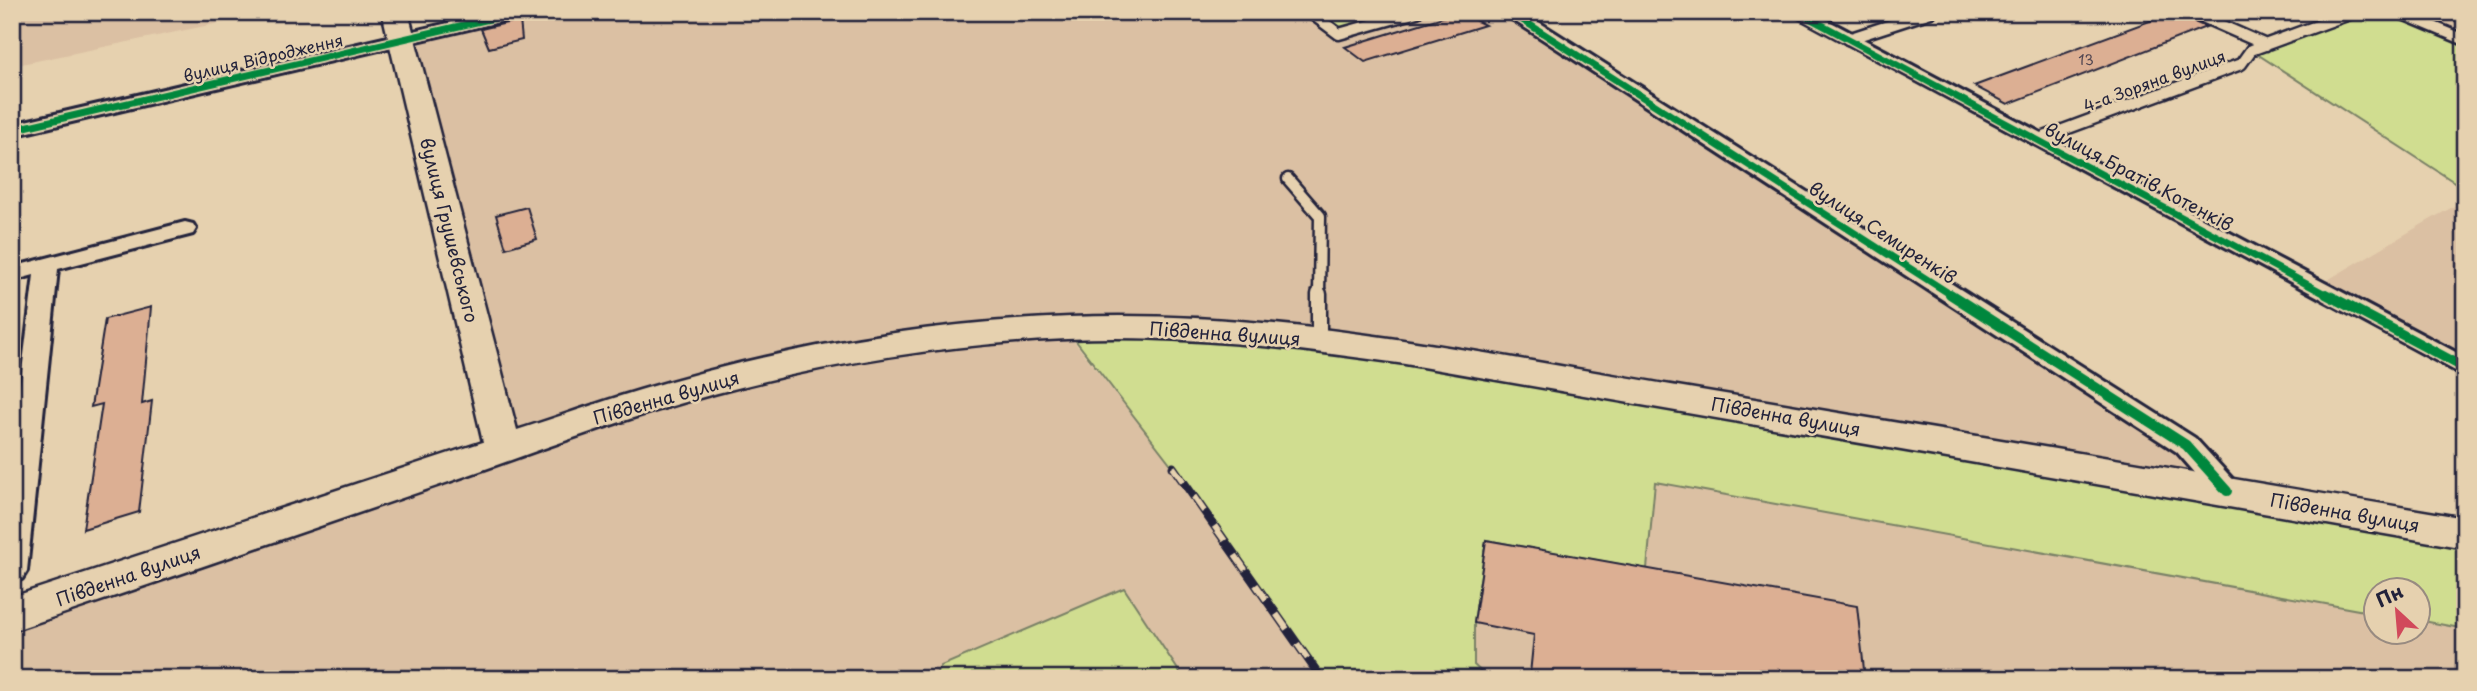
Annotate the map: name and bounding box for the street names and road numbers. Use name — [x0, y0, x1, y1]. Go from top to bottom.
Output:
street label: вулиця Відродження — [181, 27, 345, 87]
street label: 4-а Зоряна вулиця — [2080, 43, 2228, 117]
street label: вулиця Братів Котенків — [2040, 115, 2238, 237]
street label: вулиця Грушевського — [414, 135, 486, 325]
street label: вулиця Семиренків — [1804, 174, 1962, 290]
street label: Південна вулиця — [1149, 314, 1301, 352]
street label: Південна вулиця — [590, 363, 742, 431]
street label: Південна вулиця — [1709, 390, 1863, 442]
street label: Південна вулиця — [2268, 486, 2422, 538]
street label: Південна вулиця — [52, 538, 204, 612]

